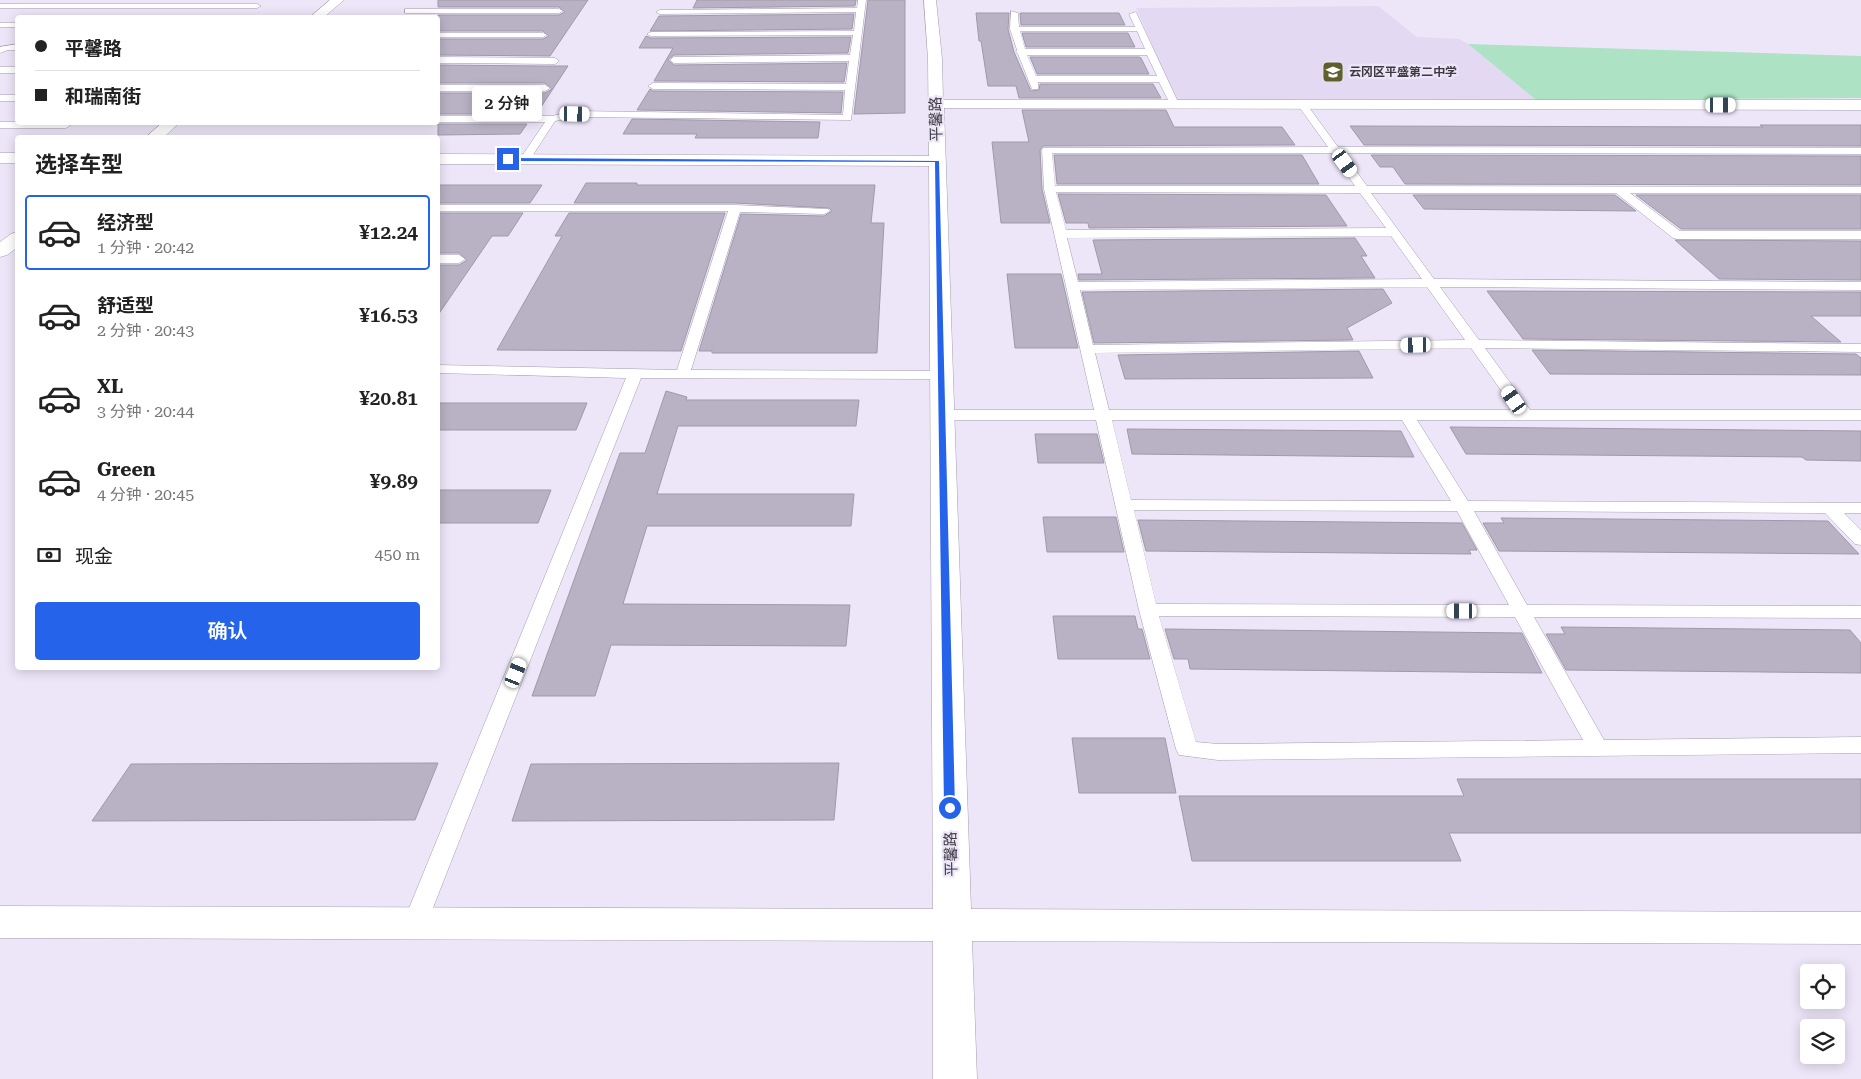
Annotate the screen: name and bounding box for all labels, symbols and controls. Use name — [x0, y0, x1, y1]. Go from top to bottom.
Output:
text: 平馨路 — [65, 37, 122, 60]
school or university icon: 云冈区平盛第二中学 — [1321, 60, 1345, 84]
place label: 云冈区平盛第二中学 — [1349, 65, 1457, 79]
text: 和瑞南街 — [65, 85, 141, 108]
callout: 2 分钟 — [473, 86, 543, 122]
text: 2 分钟 — [484, 94, 530, 113]
street label: 平馨路 — [927, 96, 945, 142]
car — [1706, 98, 1736, 113]
car — [559, 106, 590, 122]
car — [1330, 146, 1359, 180]
route end — [497, 148, 519, 170]
text: 选择车型 — [35, 152, 123, 177]
icon: car — [37, 210, 82, 255]
text: 经济型 — [97, 211, 154, 234]
text: ¥12.24 — [359, 221, 418, 244]
text: 1 分钟 · 20:42 — [97, 238, 194, 257]
icon: car — [37, 293, 82, 338]
text: 舒适型 — [97, 294, 154, 317]
text: ¥16.53 — [359, 304, 418, 327]
text: 2 分钟 · 20:43 — [97, 321, 194, 340]
car — [1400, 337, 1431, 353]
text: XL — [97, 375, 123, 398]
icon: car — [37, 376, 82, 421]
car — [1499, 383, 1528, 417]
text: ¥20.81 — [359, 387, 418, 410]
text: 3 分钟 · 20:44 — [97, 402, 194, 421]
text: Green — [97, 458, 155, 481]
icon: car — [37, 459, 82, 504]
text: ¥9.89 — [370, 470, 418, 493]
text: 4 分钟 · 20:45 — [97, 485, 194, 504]
icon: cash — [35, 541, 63, 569]
text: 现金 — [75, 545, 113, 568]
text: 450 m — [374, 545, 420, 564]
button: 确认 — [35, 602, 420, 660]
car — [1447, 604, 1477, 619]
car — [503, 656, 528, 690]
route start — [939, 797, 961, 819]
street label: 平馨路 — [942, 831, 960, 877]
map controls — [1800, 964, 1845, 1064]
button: locate — [1800, 964, 1845, 1009]
button: layers — [1800, 1019, 1845, 1064]

